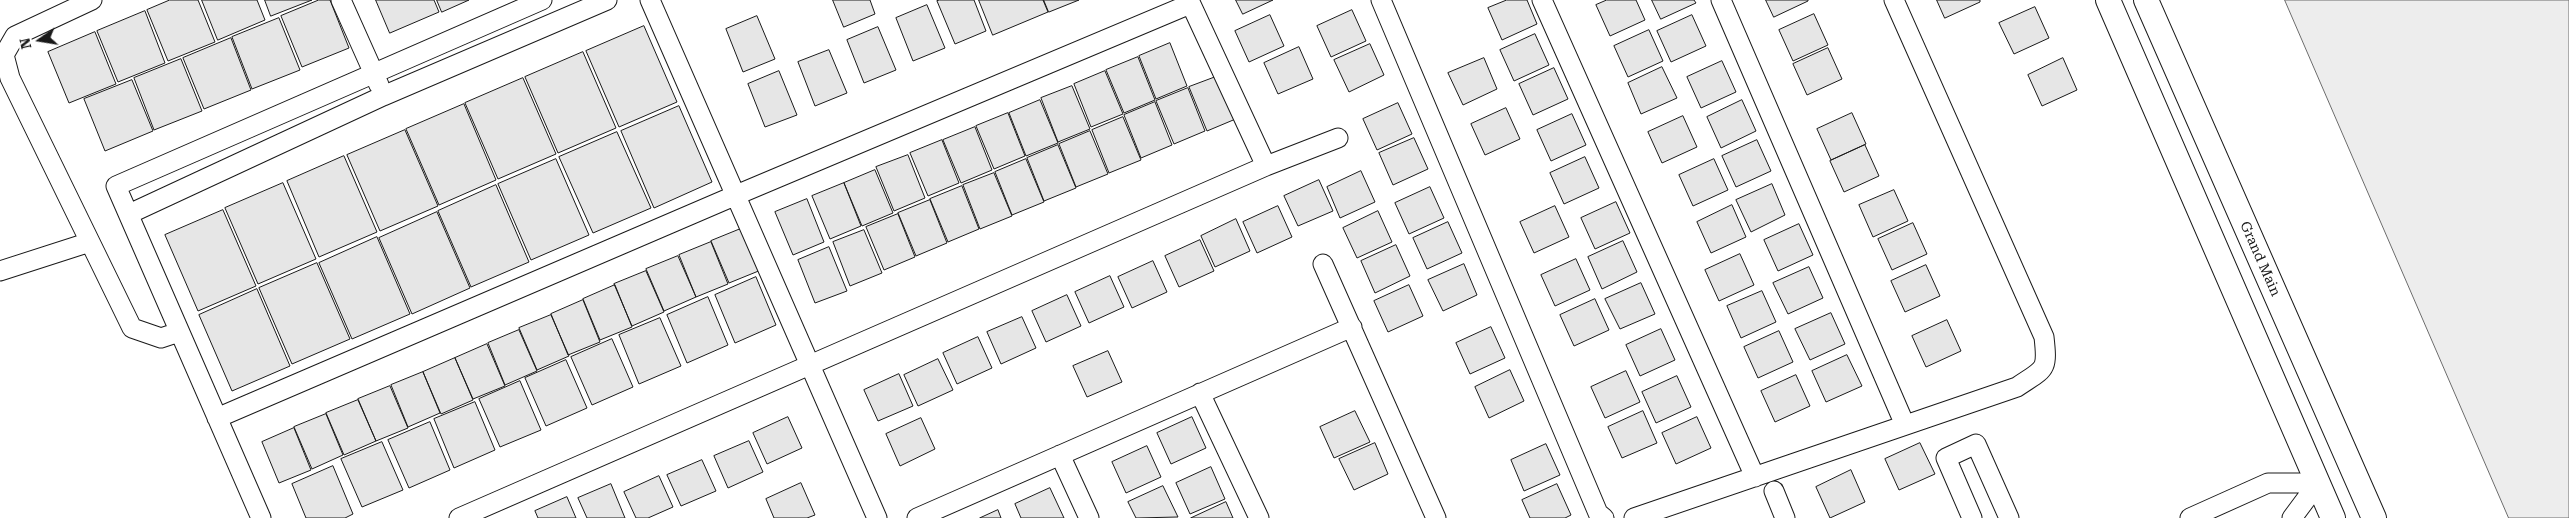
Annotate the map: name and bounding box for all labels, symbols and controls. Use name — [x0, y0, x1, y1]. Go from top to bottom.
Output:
north arrow — [15, 15, 65, 65]
text: N — [16, 36, 34, 50]
street label: Grand Main — [2236, 219, 2284, 299]

